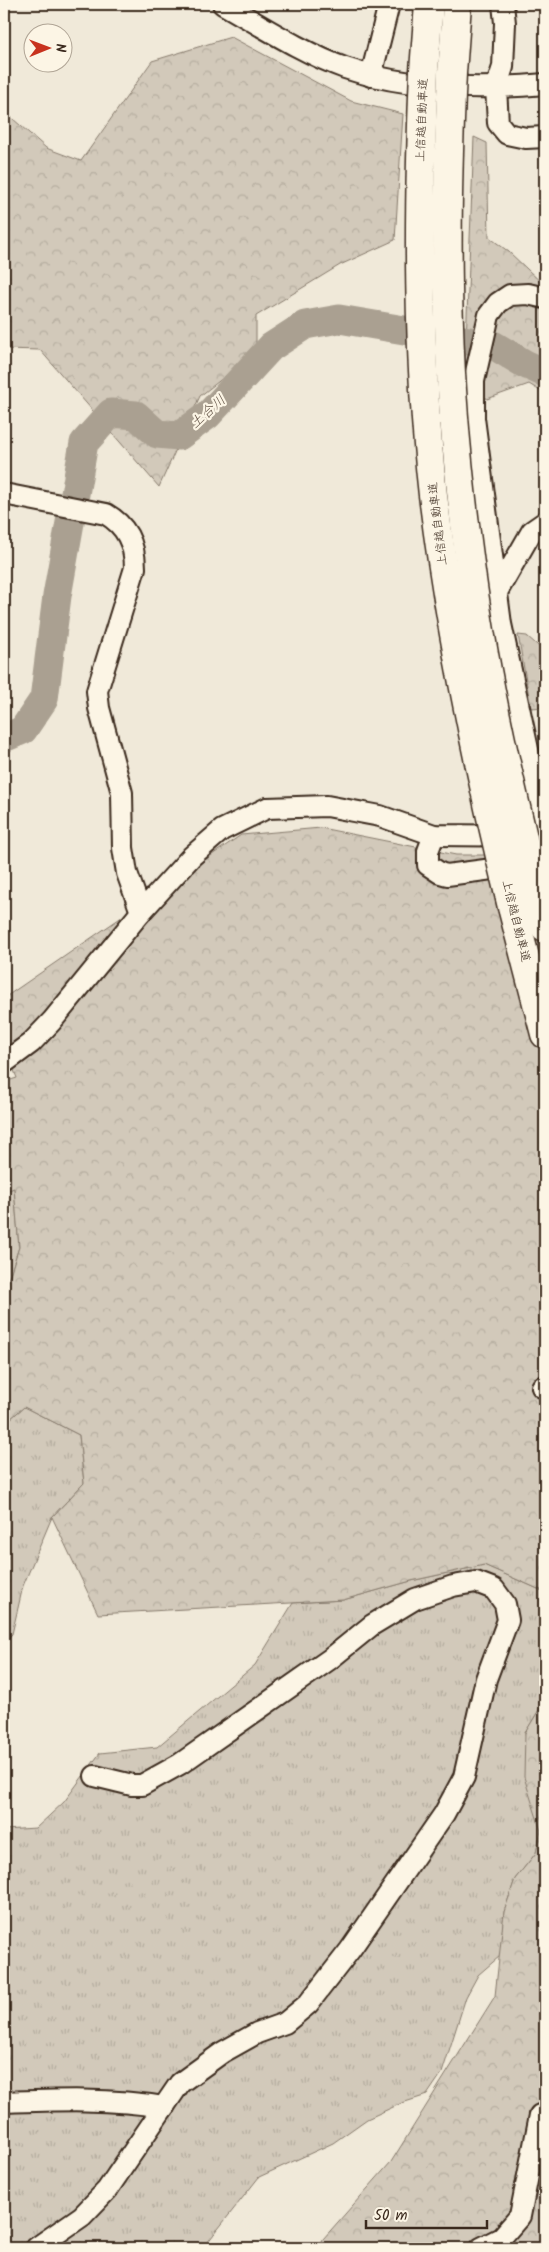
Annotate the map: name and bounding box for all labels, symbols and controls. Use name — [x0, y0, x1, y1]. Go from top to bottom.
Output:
north arrow — [22, 22, 72, 72]
text: N — [49, 43, 71, 53]
street label: 上信越自動車道 — [411, 78, 433, 162]
water label: 土合川 — [185, 390, 231, 434]
street label: 上信越自動車道 — [423, 481, 453, 567]
street label: 上信越自動車道 — [497, 878, 535, 964]
scale bar — [366, 2197, 488, 2229]
text: 50 m — [374, 2204, 408, 2228]

